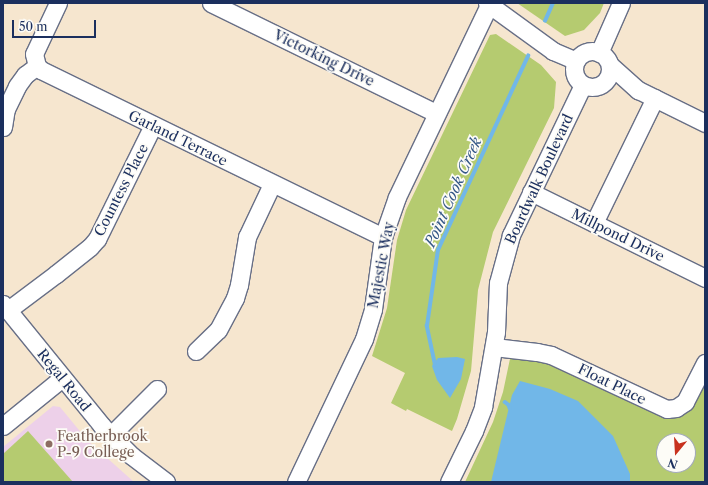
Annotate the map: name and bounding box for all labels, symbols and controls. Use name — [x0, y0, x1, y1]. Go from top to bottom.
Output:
scale bar — [14, 12, 98, 38]
text: 50 m — [19, 19, 48, 34]
street label: Victorking Drive — [271, 26, 377, 90]
street label: Garland Terrace — [126, 107, 230, 169]
street label: Boardwalk Boulevard — [501, 111, 577, 247]
water label: Point Cook Creek — [421, 134, 485, 250]
street label: Countess Place — [90, 141, 152, 239]
street label: Millpond Drive — [569, 205, 667, 265]
street label: Majestic Way — [364, 220, 398, 310]
street label: Regal Road — [34, 345, 94, 415]
street label: Float Place — [575, 360, 649, 408]
place label: Featherbrook P-9 College — [57, 428, 148, 460]
north arrow — [656, 433, 696, 473]
marker: Featherbrook P-9 College — [44, 439, 54, 449]
text: N — [666, 455, 679, 472]

